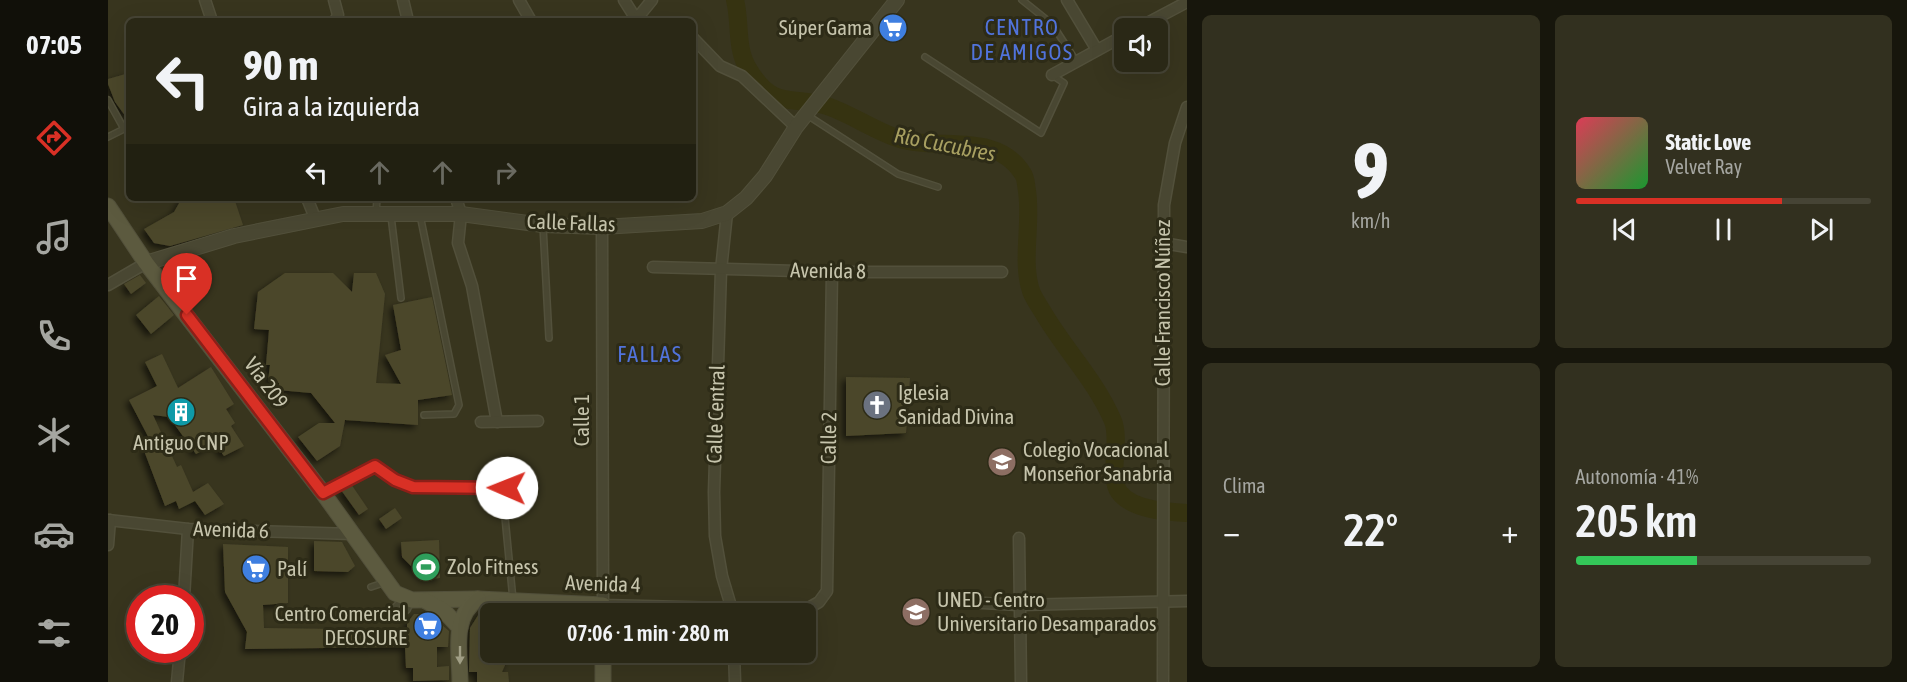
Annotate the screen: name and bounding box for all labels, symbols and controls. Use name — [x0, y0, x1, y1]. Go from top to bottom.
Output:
supermarket icon: Súper Gama — [877, 12, 909, 44]
district label: CENTRO DE AMIGOS — [970, 14, 1074, 65]
place label: Súper Gama — [779, 15, 872, 39]
map controls — [1114, 18, 1168, 72]
button: sound — [1114, 18, 1168, 72]
text: 07:05 — [26, 29, 82, 60]
text: 90 m — [243, 41, 318, 89]
icon: left — [144, 42, 222, 120]
text: Gira a la izquierda — [243, 91, 420, 122]
icon: directions — [33, 117, 75, 159]
water label: Río Cucubres — [892, 121, 998, 167]
text: 9 — [1352, 125, 1389, 215]
text: Static Love — [1666, 129, 1751, 155]
text: Velvet Ray — [1666, 155, 1742, 178]
icon: left — [300, 156, 333, 189]
icon: ahead — [363, 156, 396, 189]
icon: ahead — [426, 156, 459, 189]
icon: right — [489, 156, 522, 189]
street label: Calle Fallas — [526, 208, 616, 236]
text: km/h — [1351, 209, 1391, 232]
icon: previous — [1608, 213, 1641, 246]
icon: pause — [1707, 213, 1740, 246]
icon: next — [1805, 213, 1838, 246]
icon: music — [33, 216, 75, 258]
street label: Calle Francisco Núñez — [1150, 219, 1174, 386]
pin — [161, 253, 212, 315]
street label: Avenida 8 — [790, 257, 866, 283]
icon: arrive — [170, 262, 203, 295]
icon: phone — [33, 315, 75, 357]
district label: FALLAS — [617, 341, 683, 367]
street label: Vía 209 — [240, 352, 294, 413]
street label: Calle Central — [701, 364, 729, 464]
place label: Iglesia Sanidad Divina — [898, 380, 1014, 428]
church icon: Iglesia Sanidad Divina — [861, 389, 893, 421]
street label: Calle 1 — [569, 394, 593, 446]
building icon: Antiguo CNP — [165, 396, 197, 428]
street label: Calle 2 — [816, 412, 840, 464]
icon: climate — [33, 414, 75, 456]
place label: Antiguo CNP — [133, 430, 229, 454]
place label: Colegio Vocacional Monseñor Sanabria — [1023, 437, 1172, 485]
school or university icon: Colegio Vocacional Monseñor Sanabria — [986, 446, 1018, 478]
position arrow — [475, 456, 539, 520]
text: Autonomía · 41% — [1576, 465, 1698, 488]
text: Clima — [1223, 474, 1266, 497]
text: 205 km — [1576, 495, 1697, 547]
text: 22° — [1343, 504, 1398, 556]
text: − — [1223, 512, 1240, 550]
text: + — [1501, 512, 1518, 550]
icon: car — [33, 513, 75, 555]
street label: Avenida 6 — [193, 516, 269, 542]
sports icon: Zolo Fitness — [410, 551, 442, 583]
supermarket icon: Palí — [240, 553, 272, 585]
place label: Zolo Fitness — [447, 554, 538, 578]
place label: Palí — [277, 556, 307, 580]
street label: Avenida 4 — [565, 570, 641, 596]
speed limit sign: 20 — [126, 585, 204, 663]
place label: UNED - Centro Universitario Desamparados — [937, 587, 1157, 635]
school or university icon: UNED - Centro Universitario Desamparados — [900, 596, 932, 628]
place label: Centro Comercial DECOSURE — [275, 601, 407, 649]
supermarket icon: Centro Comercial DECOSURE — [412, 610, 444, 642]
icon: filters — [33, 612, 75, 654]
text: 07:06 · 1 min · 280 m — [567, 620, 729, 646]
one-way arrow — [455, 646, 465, 665]

